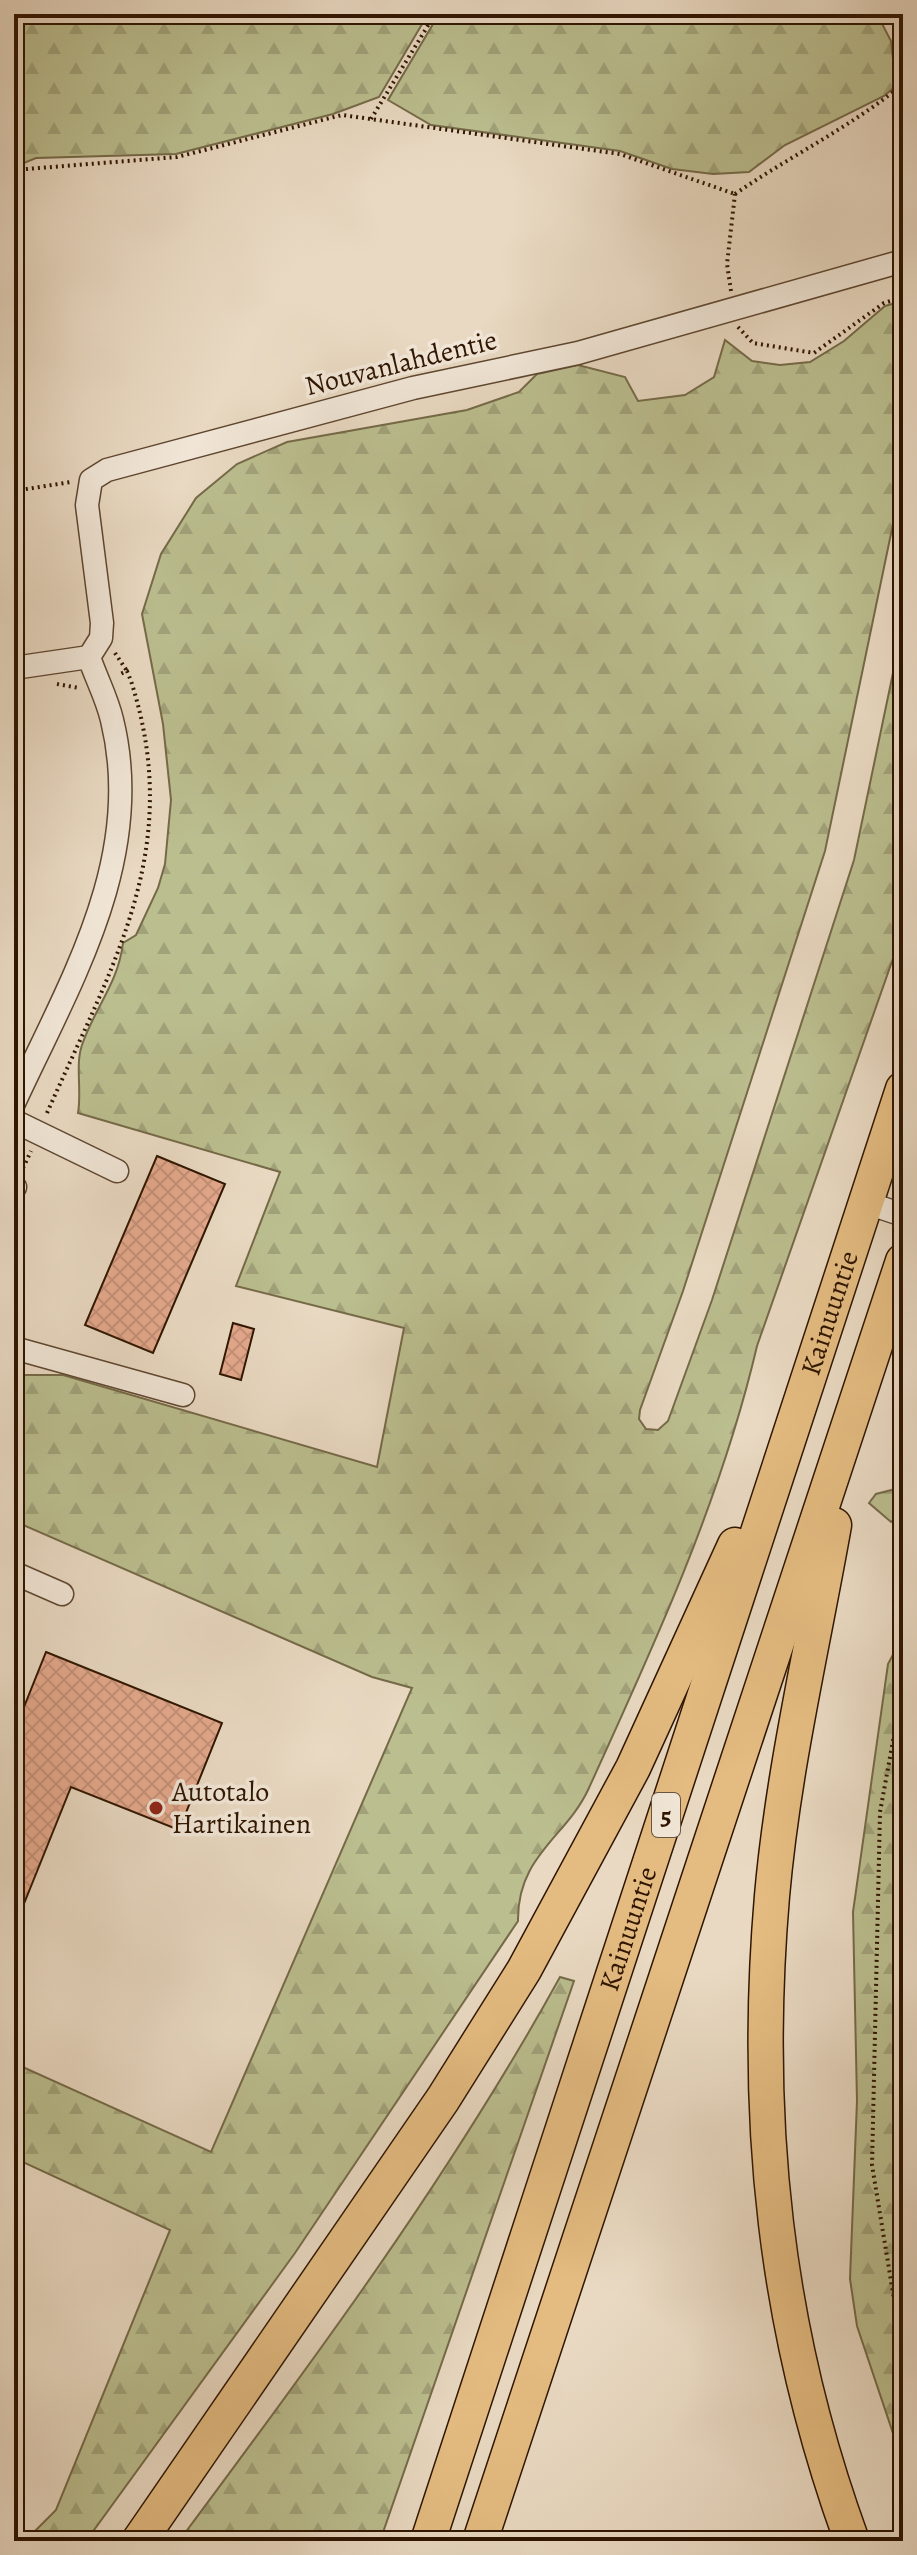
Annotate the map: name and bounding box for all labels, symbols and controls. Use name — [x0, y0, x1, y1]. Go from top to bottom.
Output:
street label: Nouvanlahdentie — [301, 321, 501, 405]
street label: Kainuuntie — [792, 1246, 868, 1380]
place label: Autotalo Hartikainen — [171, 1773, 311, 1843]
road number: 5 — [652, 1793, 680, 1837]
marker: Autotalo Hartikainen — [147, 1799, 165, 1817]
street label: Kainuuntie — [590, 1862, 666, 1996]

